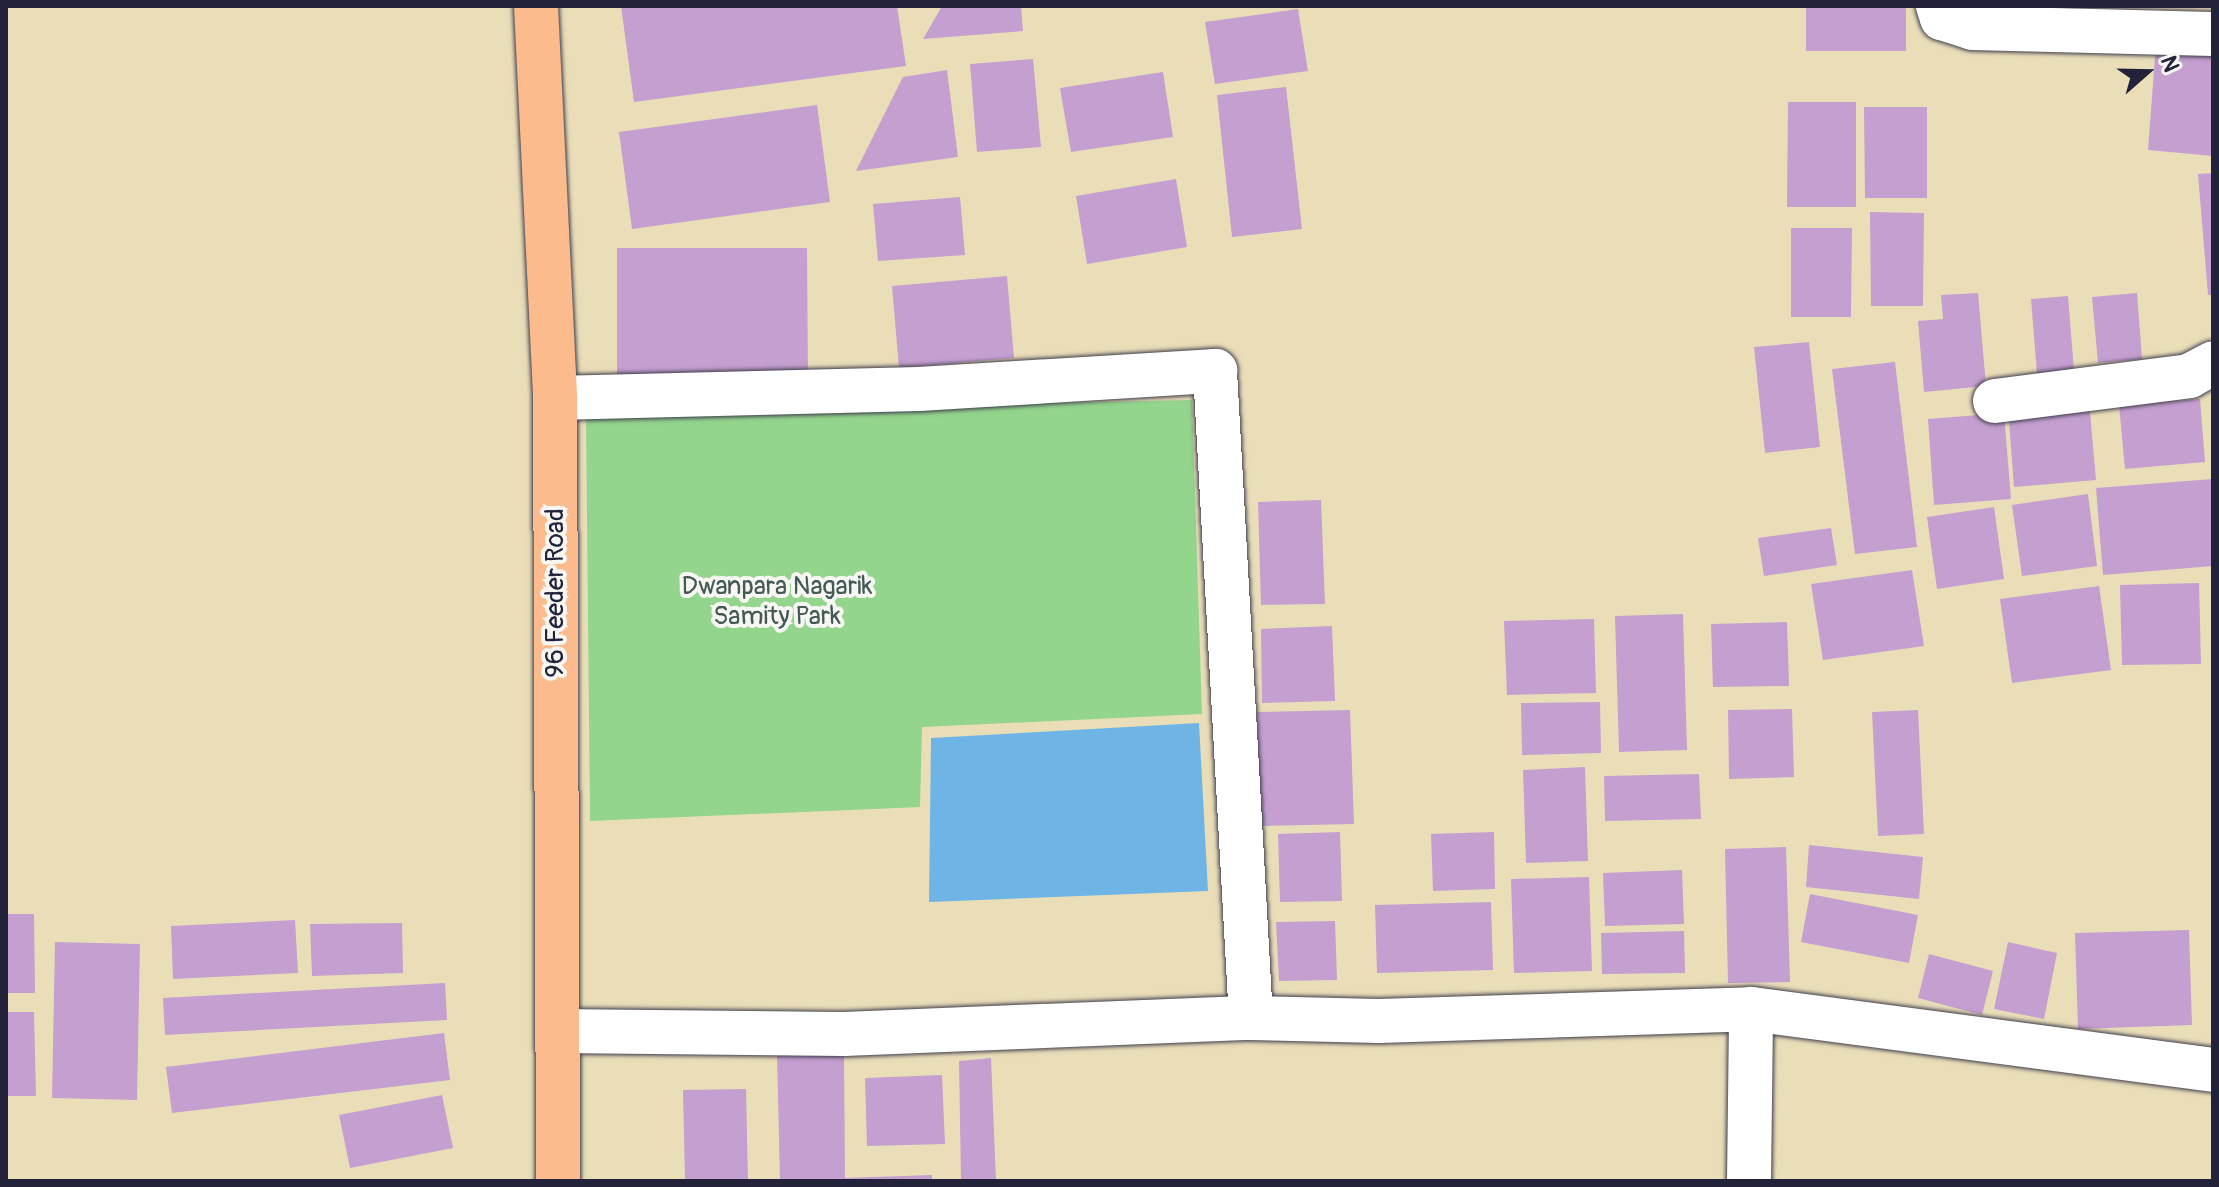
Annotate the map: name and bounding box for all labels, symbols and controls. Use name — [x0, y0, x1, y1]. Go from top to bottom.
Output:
north arrow — [2107, 32, 2187, 112]
text: N — [2154, 52, 2185, 76]
street label: 96 Feeder Road — [540, 508, 572, 678]
park label: Dwanpara Nagarik Samity Park — [682, 571, 872, 632]

